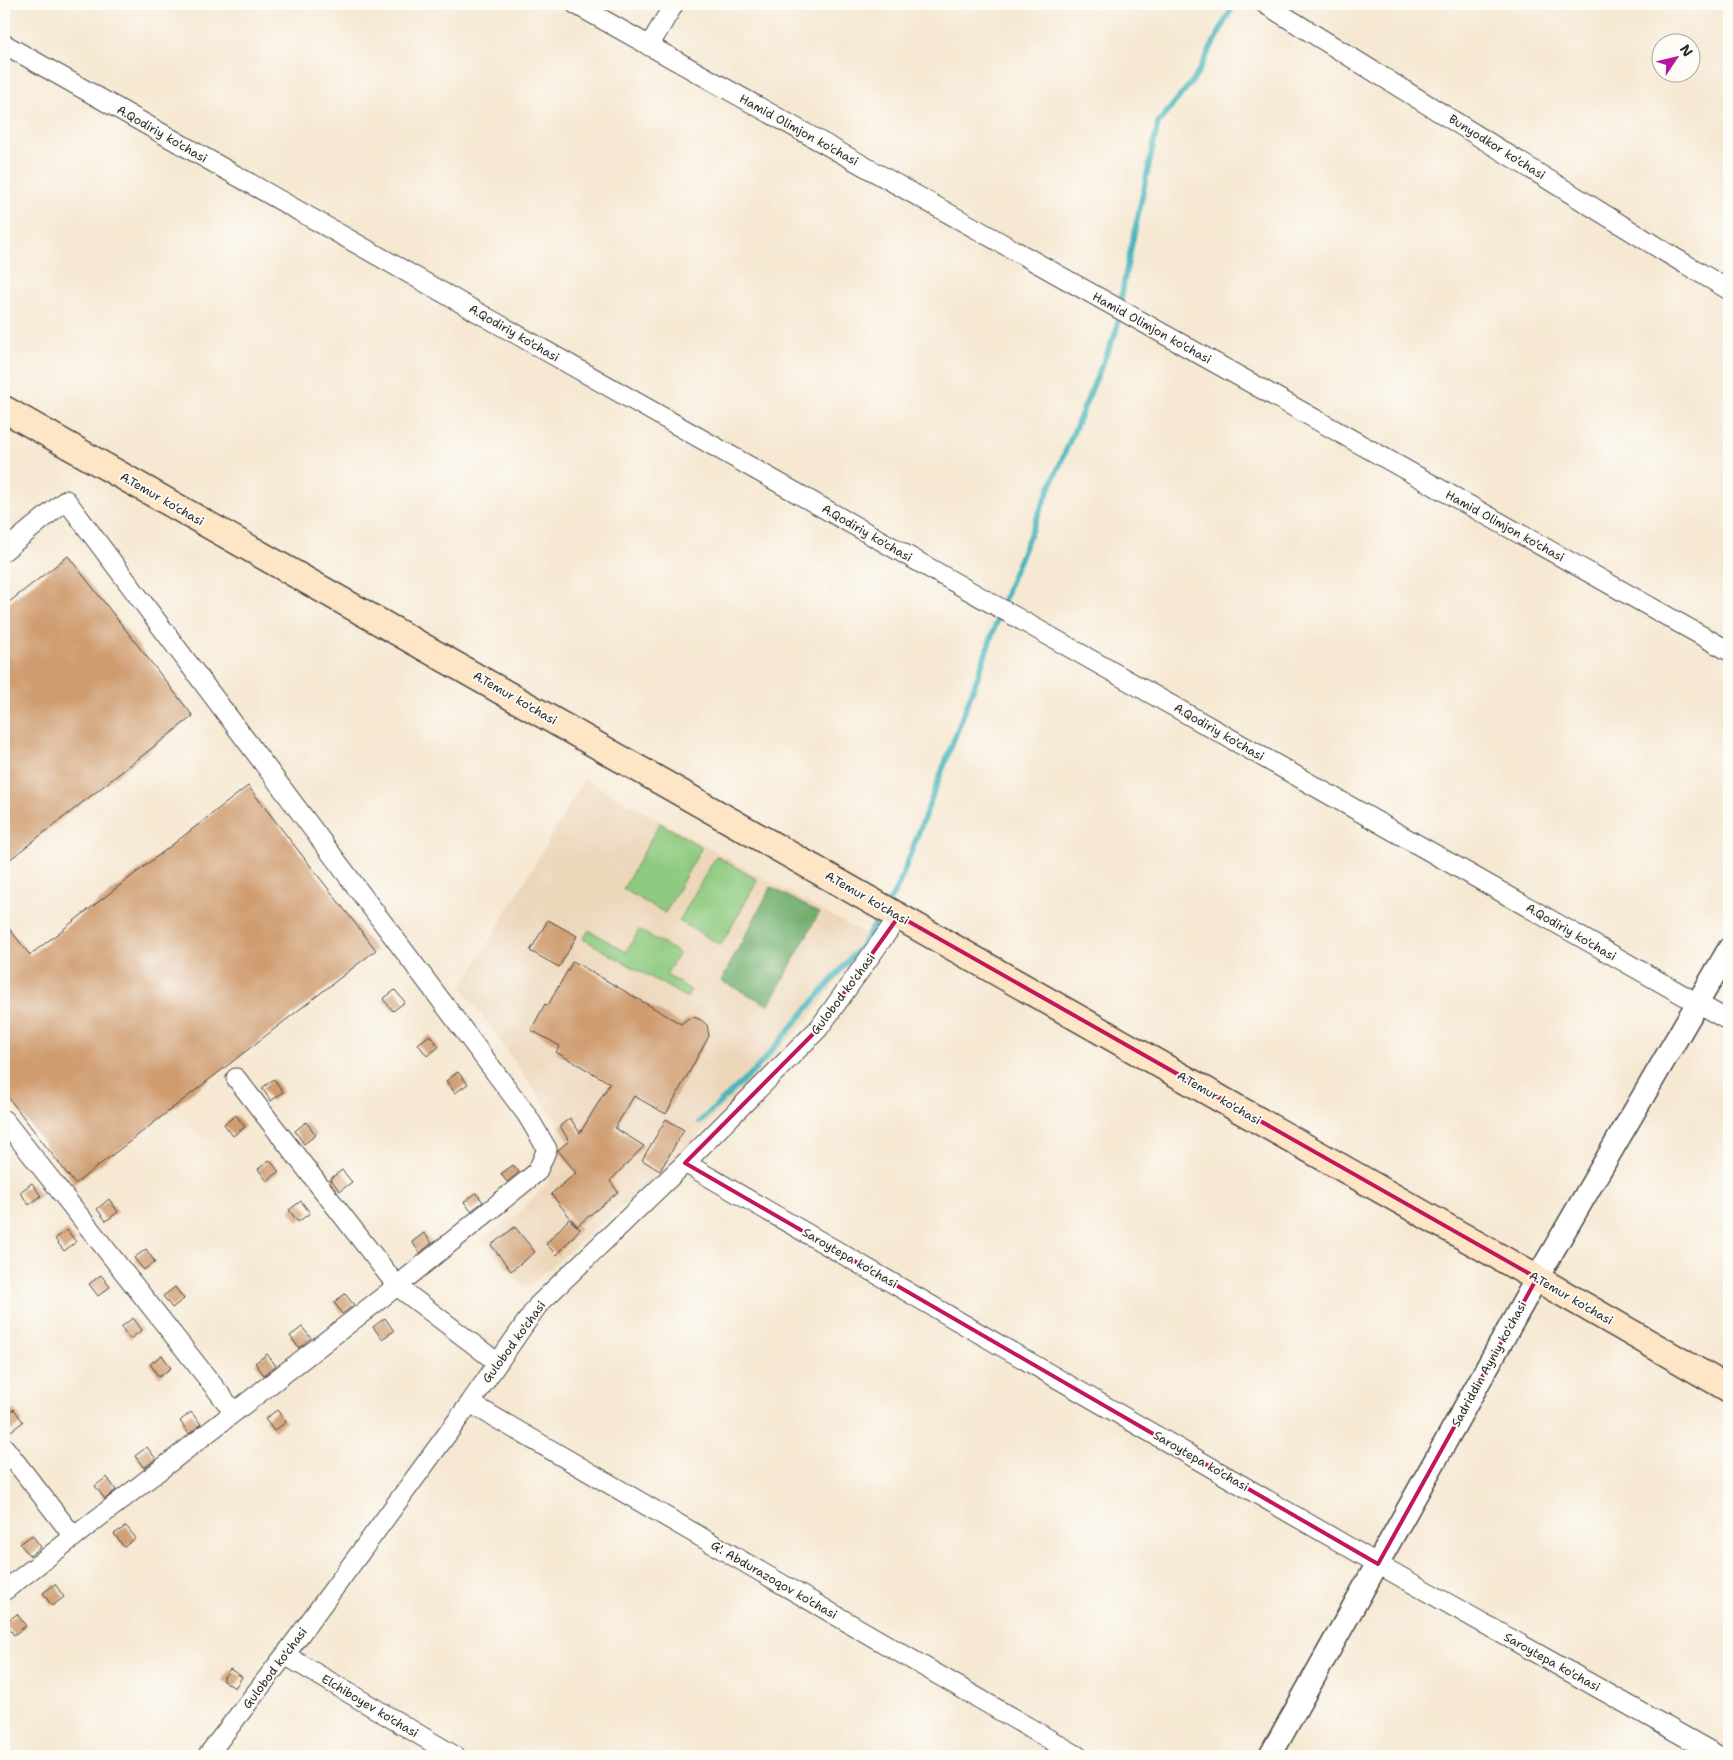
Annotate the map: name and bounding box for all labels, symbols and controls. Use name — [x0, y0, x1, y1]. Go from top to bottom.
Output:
north arrow — [1650, 32, 1700, 82]
text: N — [1676, 41, 1697, 60]
street label: Hamid Olimjon ko'chasi — [737, 91, 861, 169]
street label: A.Qodiriy ko'chasi — [114, 102, 210, 166]
street label: Bunyodkor ko'chasi — [1446, 111, 1548, 183]
street label: Hamid Olimjon ko'chasi — [1090, 289, 1214, 367]
street label: A.Qodiriy ko'chasi — [466, 301, 562, 365]
street label: A.Temur ko'chasi — [117, 468, 207, 530]
street label: Hamid Olimjon ko'chasi — [1443, 487, 1567, 565]
street label: A.Qodiriy ko'chasi — [819, 501, 915, 565]
street label: A.Temur ko'chasi — [470, 667, 560, 729]
street label: A.Qodiriy ko'chasi — [1171, 700, 1267, 764]
street label: A.Temur ko'chasi — [822, 867, 912, 929]
street label: A.Qodiriy ko'chasi — [1523, 900, 1619, 964]
street label: Gulobod ko'chasi — [807, 950, 879, 1038]
street label: A.Temur ko'chasi — [1174, 1067, 1264, 1129]
street label: Saroytepa ko'chasi — [799, 1224, 901, 1292]
street label: A.Temur ko'chasi — [1526, 1267, 1616, 1329]
street label: Gulobod ko'chasi — [479, 1298, 549, 1386]
street label: Sadriddin Ayniy ko'chasi — [1448, 1298, 1530, 1430]
street label: Saroytepa ko'chasi — [1150, 1427, 1252, 1495]
street label: G'. Abdurazoqov ko'chasi — [708, 1537, 840, 1623]
street label: Gulobod ko'chasi — [239, 1624, 311, 1712]
street label: Saroytepa ko'chasi — [1501, 1629, 1603, 1695]
street label: Elchiboyev ko'chasi — [319, 1671, 421, 1741]

